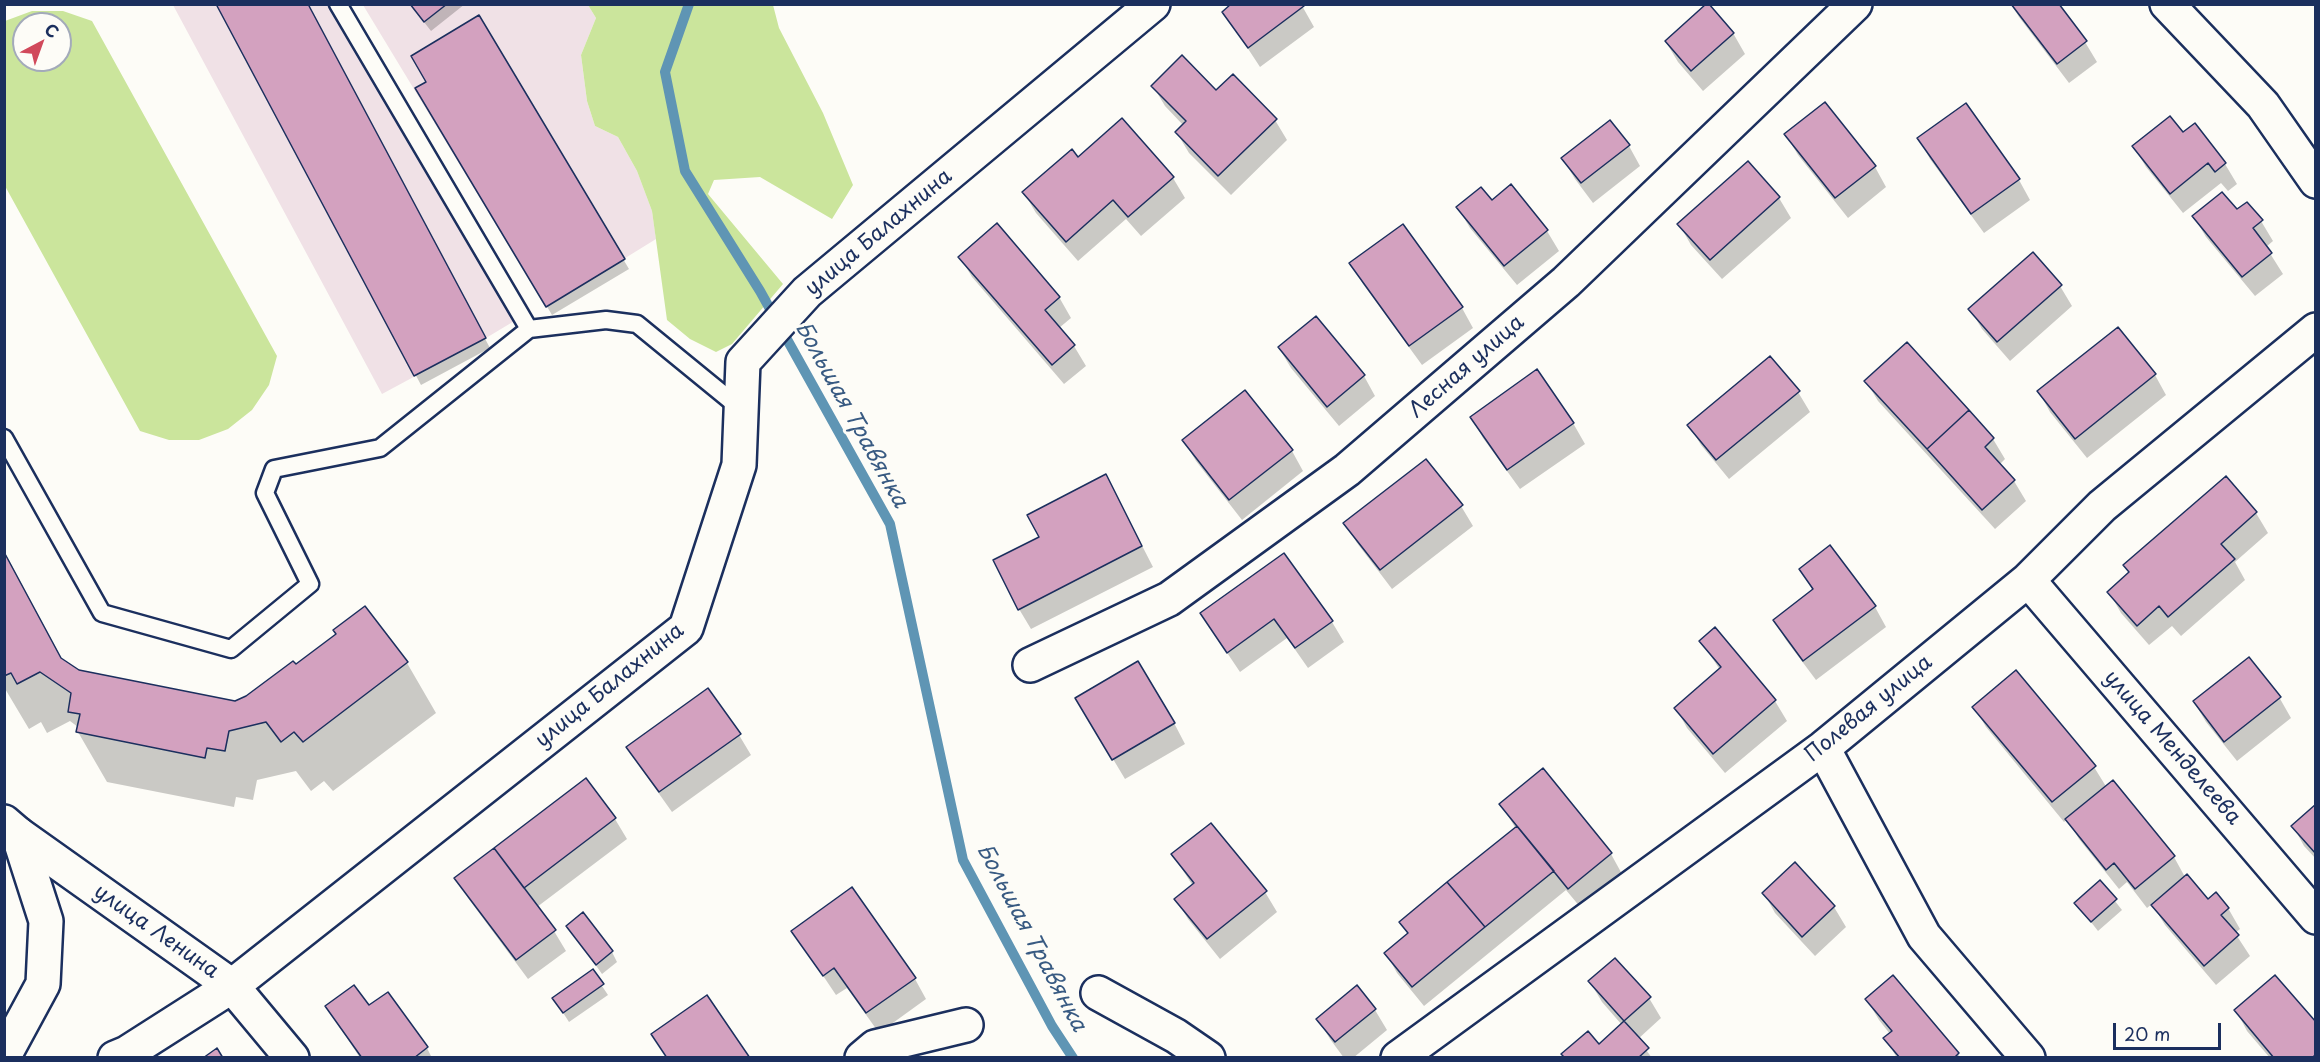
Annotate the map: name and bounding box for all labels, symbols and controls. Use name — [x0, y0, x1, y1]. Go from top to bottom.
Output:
north arrow — [12, 12, 72, 72]
text: С — [40, 17, 65, 43]
street label: улица Балахнина — [800, 164, 958, 302]
street label: Лесная улица — [1404, 310, 1530, 424]
water label: Большая Травянка — [789, 318, 913, 512]
street label: улица Балахнина — [531, 618, 689, 754]
street label: Полевая улица — [1801, 650, 1937, 768]
street label: улица Менделеева — [2098, 666, 2246, 830]
water label: Большая Травянка — [970, 840, 1092, 1036]
street label: улица Ленина — [89, 880, 223, 984]
scale bar — [2116, 1011, 2224, 1049]
text: 20 m — [2124, 1020, 2170, 1047]

